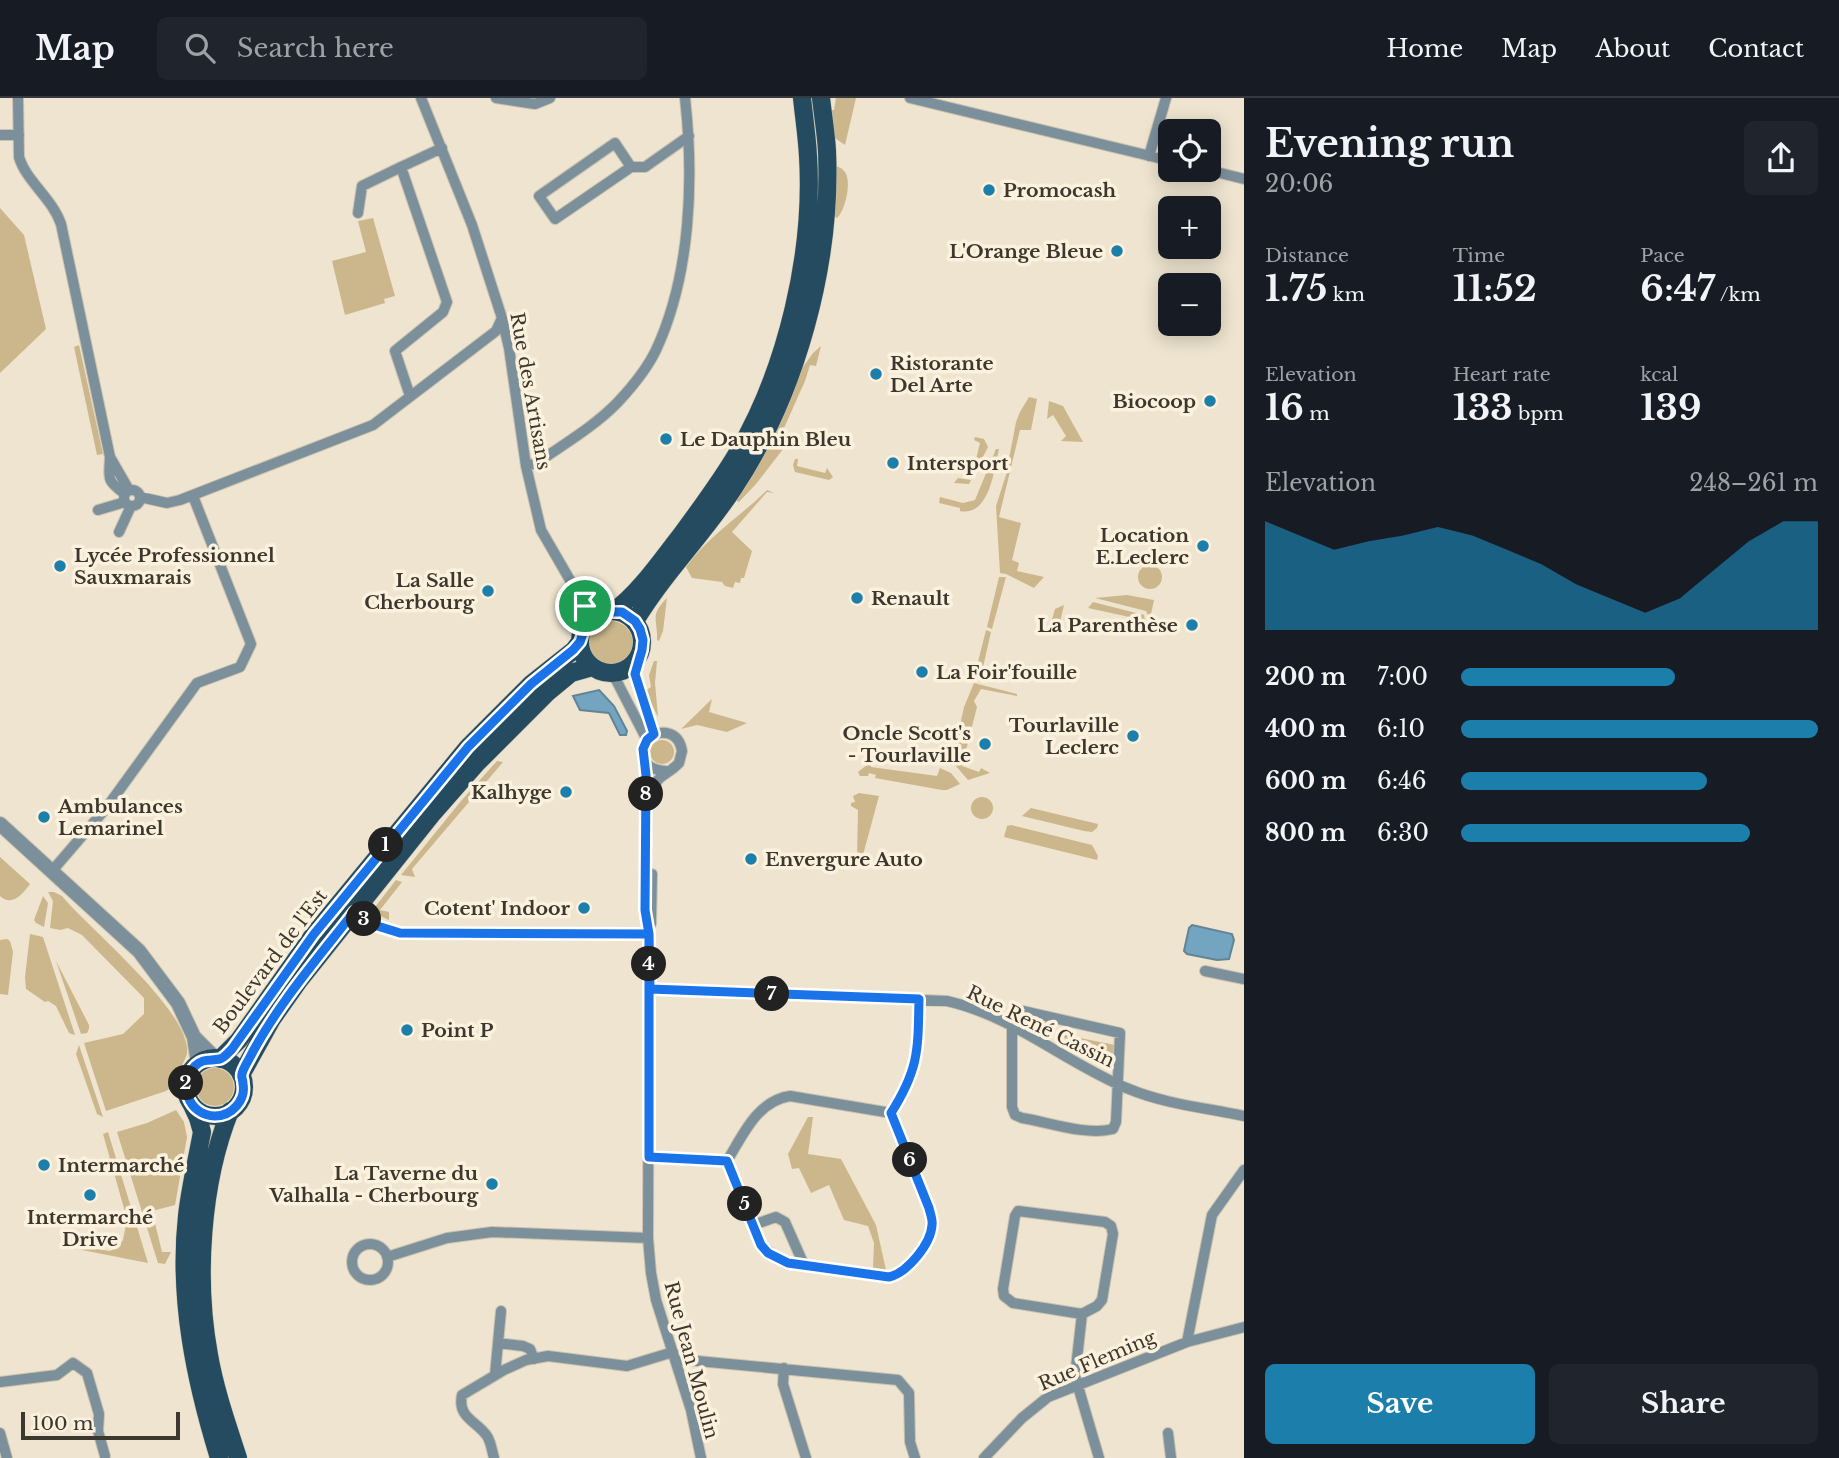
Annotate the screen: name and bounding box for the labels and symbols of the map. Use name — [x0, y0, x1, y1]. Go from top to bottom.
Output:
place label: Promocash — [1003, 179, 1117, 202]
marker: Promocash — [981, 182, 997, 198]
place label: L'Orange Bleue — [949, 240, 1103, 263]
marker: L'Orange Bleue — [1109, 243, 1125, 259]
street label: Rue des Artisans — [505, 311, 556, 472]
place label: Ristorante Del Arte — [890, 352, 994, 397]
marker: Ristorante Del Arte — [868, 366, 884, 382]
place label: Biocoop — [1112, 390, 1196, 413]
marker: Biocoop — [1202, 393, 1218, 409]
place label: Le Dauphin Bleu — [680, 428, 852, 451]
marker: Le Dauphin Bleu — [658, 431, 674, 447]
place label: Intersport — [907, 452, 1009, 475]
marker: Intersport — [885, 455, 901, 471]
place label: Location E.Leclerc — [1095, 524, 1189, 569]
marker: Location E.Leclerc — [1195, 538, 1211, 554]
place label: Lycée Professionnel Sauxmarais — [74, 544, 275, 589]
marker: Lycée Professionnel Sauxmarais — [52, 558, 68, 574]
place label: La Salle Cherbourg — [364, 569, 475, 614]
pin — [555, 576, 615, 636]
marker: La Salle Cherbourg — [480, 583, 496, 599]
place label: Renault — [871, 587, 950, 610]
marker: Renault — [849, 590, 865, 606]
place label: La Parenthèse — [1037, 614, 1178, 637]
marker: La Parenthèse — [1184, 617, 1200, 633]
place label: La Foir'fouille — [936, 661, 1077, 684]
marker: La Foir'fouille — [914, 664, 930, 680]
place label: Tourlaville Leclerc — [1009, 714, 1119, 759]
place label: Oncle Scott's - Tourlaville — [843, 722, 971, 767]
marker: Tourlaville Leclerc — [1125, 728, 1141, 744]
marker: Oncle Scott's - Tourlaville — [977, 736, 993, 752]
pin: 8 — [628, 776, 664, 812]
place label: Kalhyge — [471, 781, 552, 804]
marker: Kalhyge — [558, 784, 574, 800]
place label: Ambulances Lemarinel — [57, 795, 183, 840]
marker: Ambulances Lemarinel — [36, 809, 52, 825]
pin: 1 — [368, 828, 404, 862]
place label: Envergure Auto — [765, 848, 923, 871]
marker: Envergure Auto — [743, 851, 759, 867]
street label: Boulevard de l'Est — [209, 884, 333, 1038]
place label: Cotent' Indoor — [424, 897, 571, 920]
marker: Cotent' Indoor — [576, 900, 592, 916]
pin: 3 — [346, 902, 382, 936]
pin: 4 — [632, 946, 666, 982]
pin: 7 — [754, 976, 790, 1012]
street label: Rue René Cassin — [963, 981, 1119, 1072]
place label: Point P — [421, 1019, 494, 1042]
marker: Point P — [399, 1022, 415, 1038]
pin: 2 — [168, 1066, 204, 1100]
pin: 6 — [892, 1142, 928, 1178]
place label: Intermarché — [58, 1154, 184, 1177]
marker: Intermarché — [36, 1157, 52, 1173]
place label: La Taverne du Valhalla - Cherbourg — [269, 1162, 479, 1207]
marker: La Taverne du Valhalla - Cherbourg — [484, 1176, 500, 1192]
pin: 5 — [728, 1186, 762, 1222]
marker: Intermarché Drive — [82, 1187, 98, 1203]
place label: Intermarché Drive — [27, 1206, 153, 1251]
street label: Rue Jean Moulin — [659, 1279, 724, 1441]
street label: Rue Fleming — [1035, 1325, 1160, 1396]
scale bar — [21, 1409, 180, 1441]

